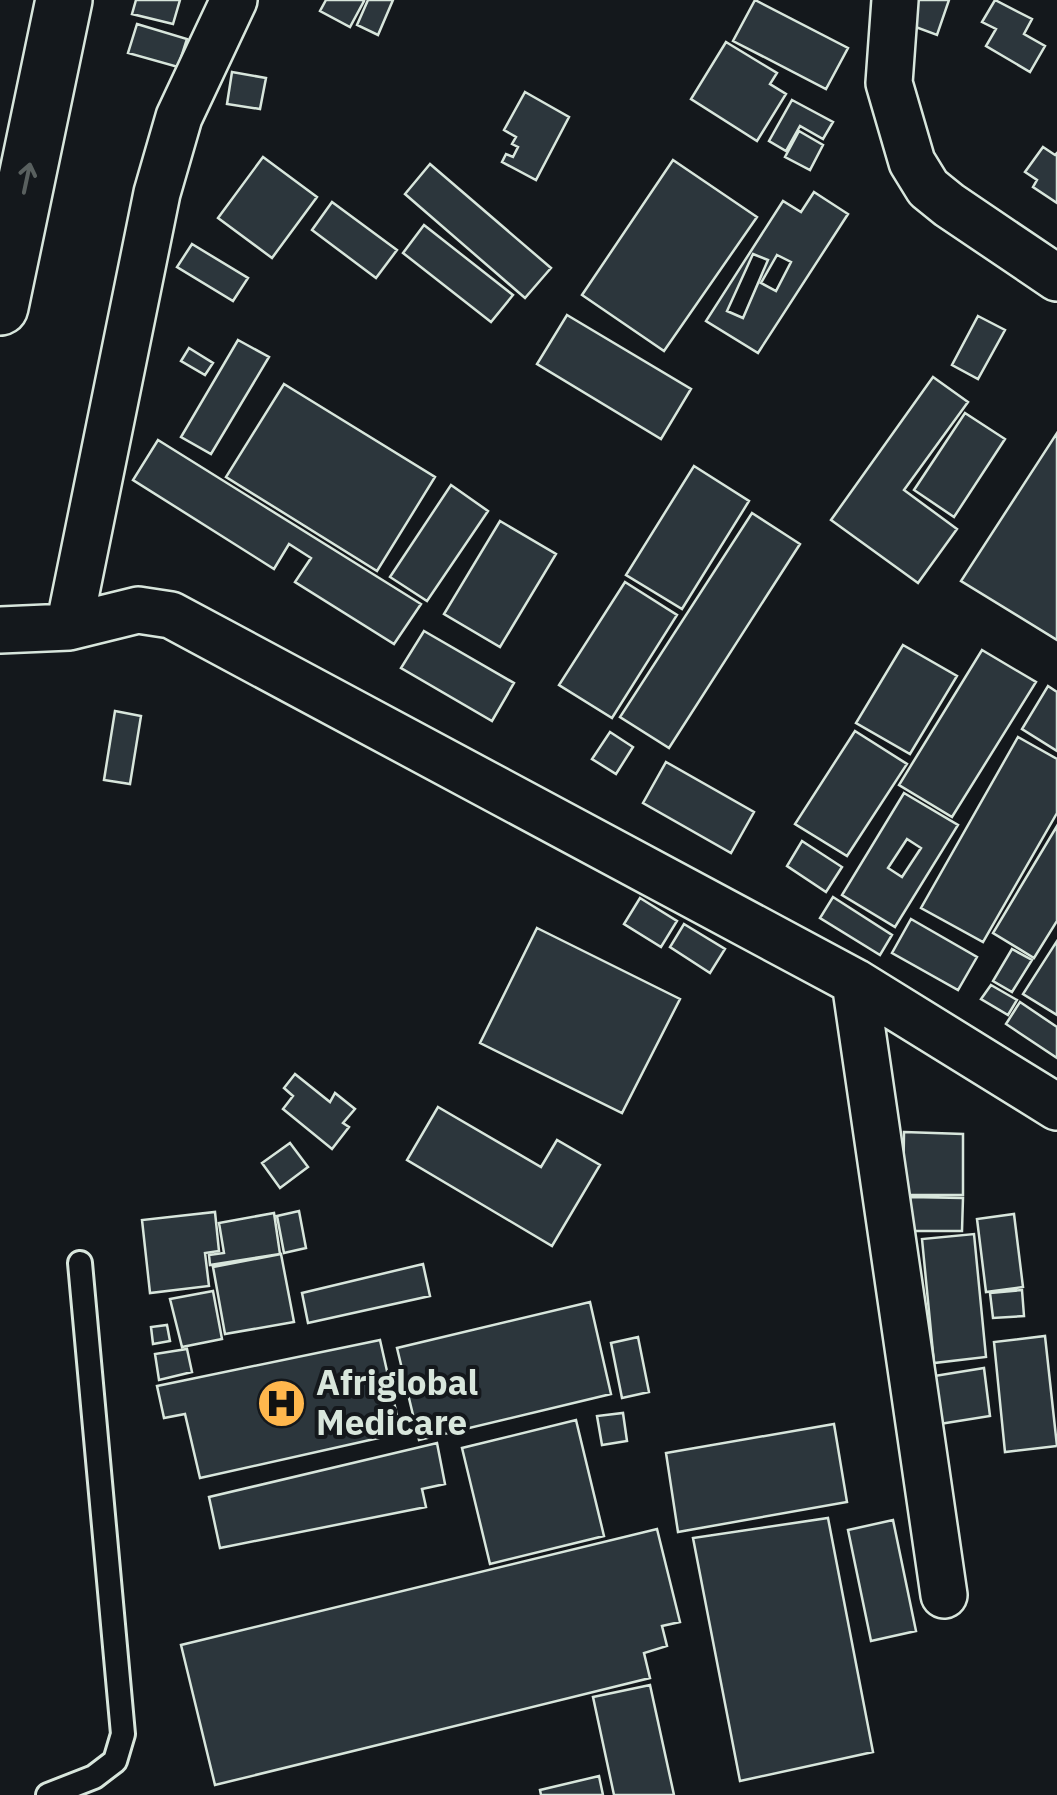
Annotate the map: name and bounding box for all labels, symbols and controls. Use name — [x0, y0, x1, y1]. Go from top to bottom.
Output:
one-way arrow — [19, 163, 37, 195]
place label: Afriglobal Medicare — [316, 1359, 478, 1445]
hospital icon: Afriglobal Medicare — [255, 1377, 307, 1429]

